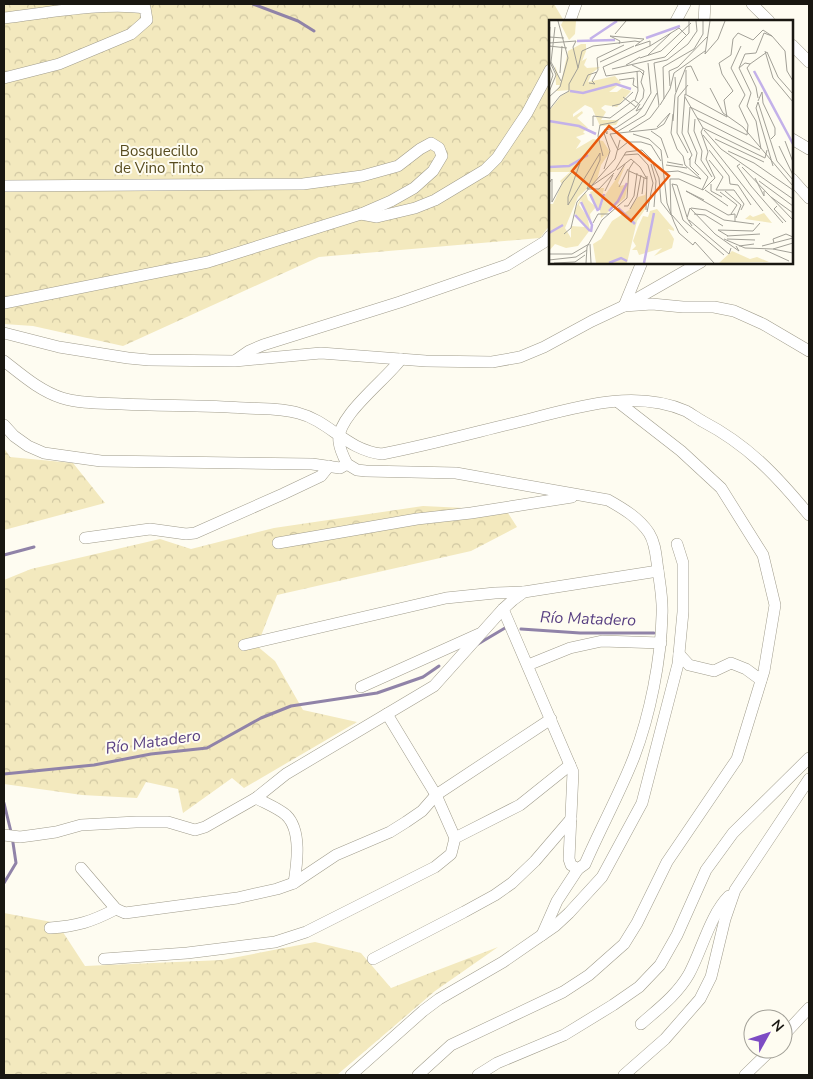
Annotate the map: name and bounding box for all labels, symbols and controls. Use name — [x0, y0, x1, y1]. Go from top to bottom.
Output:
inset map — [549, 20, 793, 264]
park label: Bosquecillo de Vino Tinto — [114, 141, 204, 178]
water label: Río Matadero — [540, 606, 636, 632]
water label: Río Matadero — [104, 724, 202, 760]
north arrow — [743, 1009, 793, 1059]
text: N — [767, 1016, 788, 1036]

